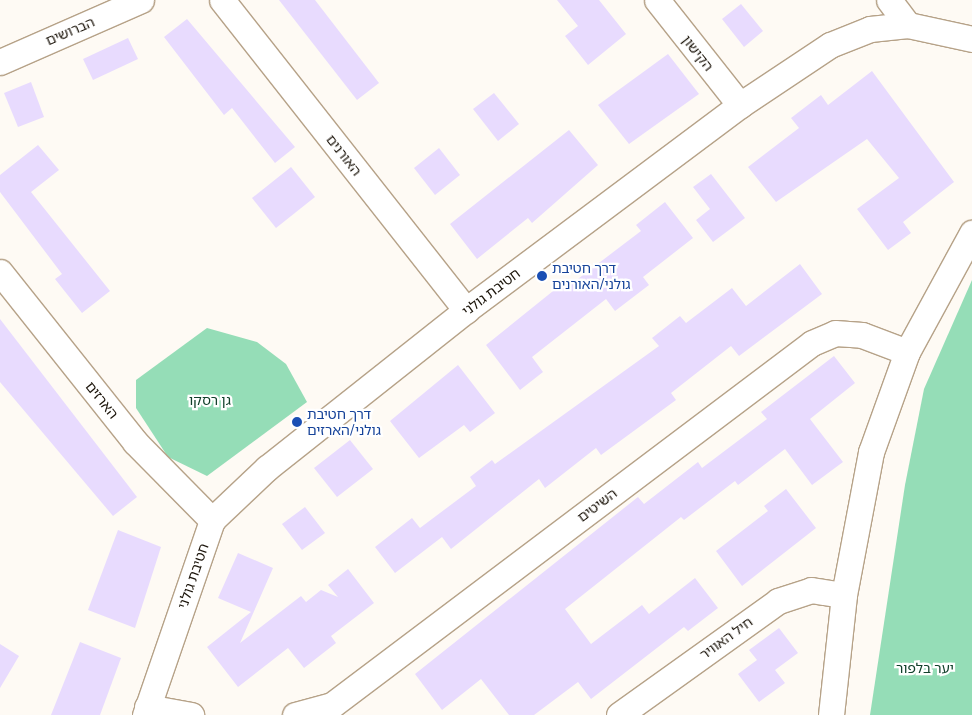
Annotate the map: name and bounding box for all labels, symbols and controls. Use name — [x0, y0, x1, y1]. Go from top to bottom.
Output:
street label: הברושים — [43, 13, 97, 49]
street label: הקישון — [679, 32, 717, 74]
street label: האורנים — [323, 131, 365, 179]
place label: דרך חטיבת גולני/האורנים — [552, 260, 631, 292]
street label: חטיבת גולני — [459, 265, 523, 319]
marker: דרך חטיבת גולני/האורנים — [536, 270, 548, 282]
street label: הארזים — [82, 378, 122, 422]
park label: גן רסקו — [189, 392, 231, 408]
place label: דרך חטיבת גולני/הארזים — [307, 406, 381, 438]
marker: דרך חטיבת גולני/הארזים — [291, 416, 303, 428]
street label: השיטים — [574, 485, 620, 525]
street label: חטיבת גולני — [174, 541, 212, 611]
street label: חיל האוויר — [696, 613, 756, 663]
park label: יער בלפור — [896, 660, 954, 676]

